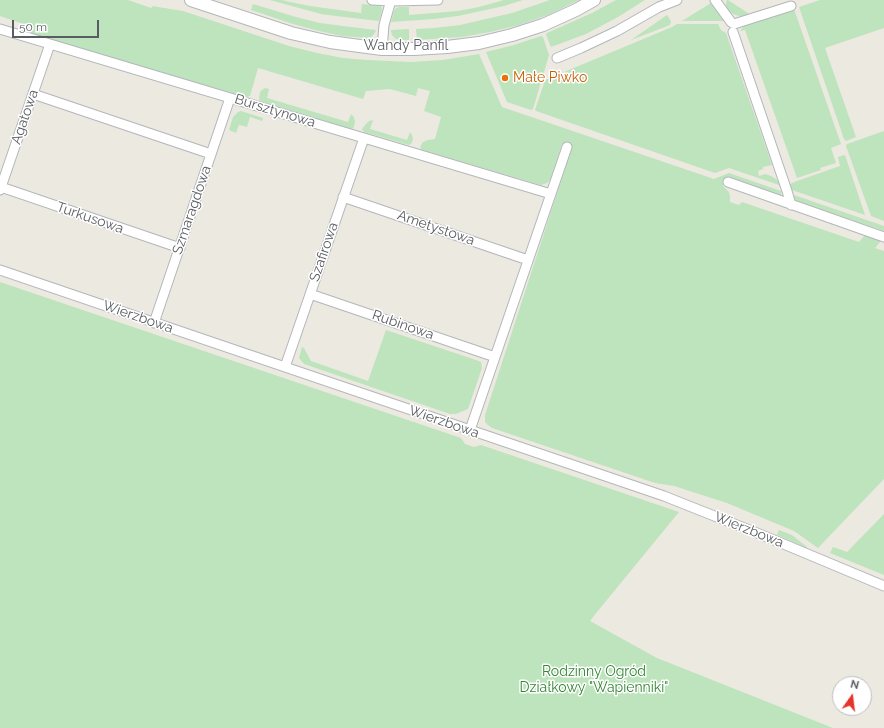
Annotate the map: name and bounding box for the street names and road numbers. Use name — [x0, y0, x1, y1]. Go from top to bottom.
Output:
street label: Wandy Panfil — [364, 38, 448, 54]
street label: Agatowa — [8, 87, 42, 147]
street label: Bursztynowa — [233, 91, 317, 131]
street label: Szmaragdowa — [169, 163, 215, 257]
street label: Turkusowa — [54, 199, 126, 237]
street label: Ametystowa — [395, 207, 477, 249]
street label: Szafirowa — [306, 220, 342, 284]
street label: Wierzbowa — [101, 297, 175, 337]
street label: Rubinowa — [370, 307, 436, 343]
street label: Wierzbowa — [407, 402, 481, 442]
street label: Wierzbowa — [712, 508, 786, 552]

